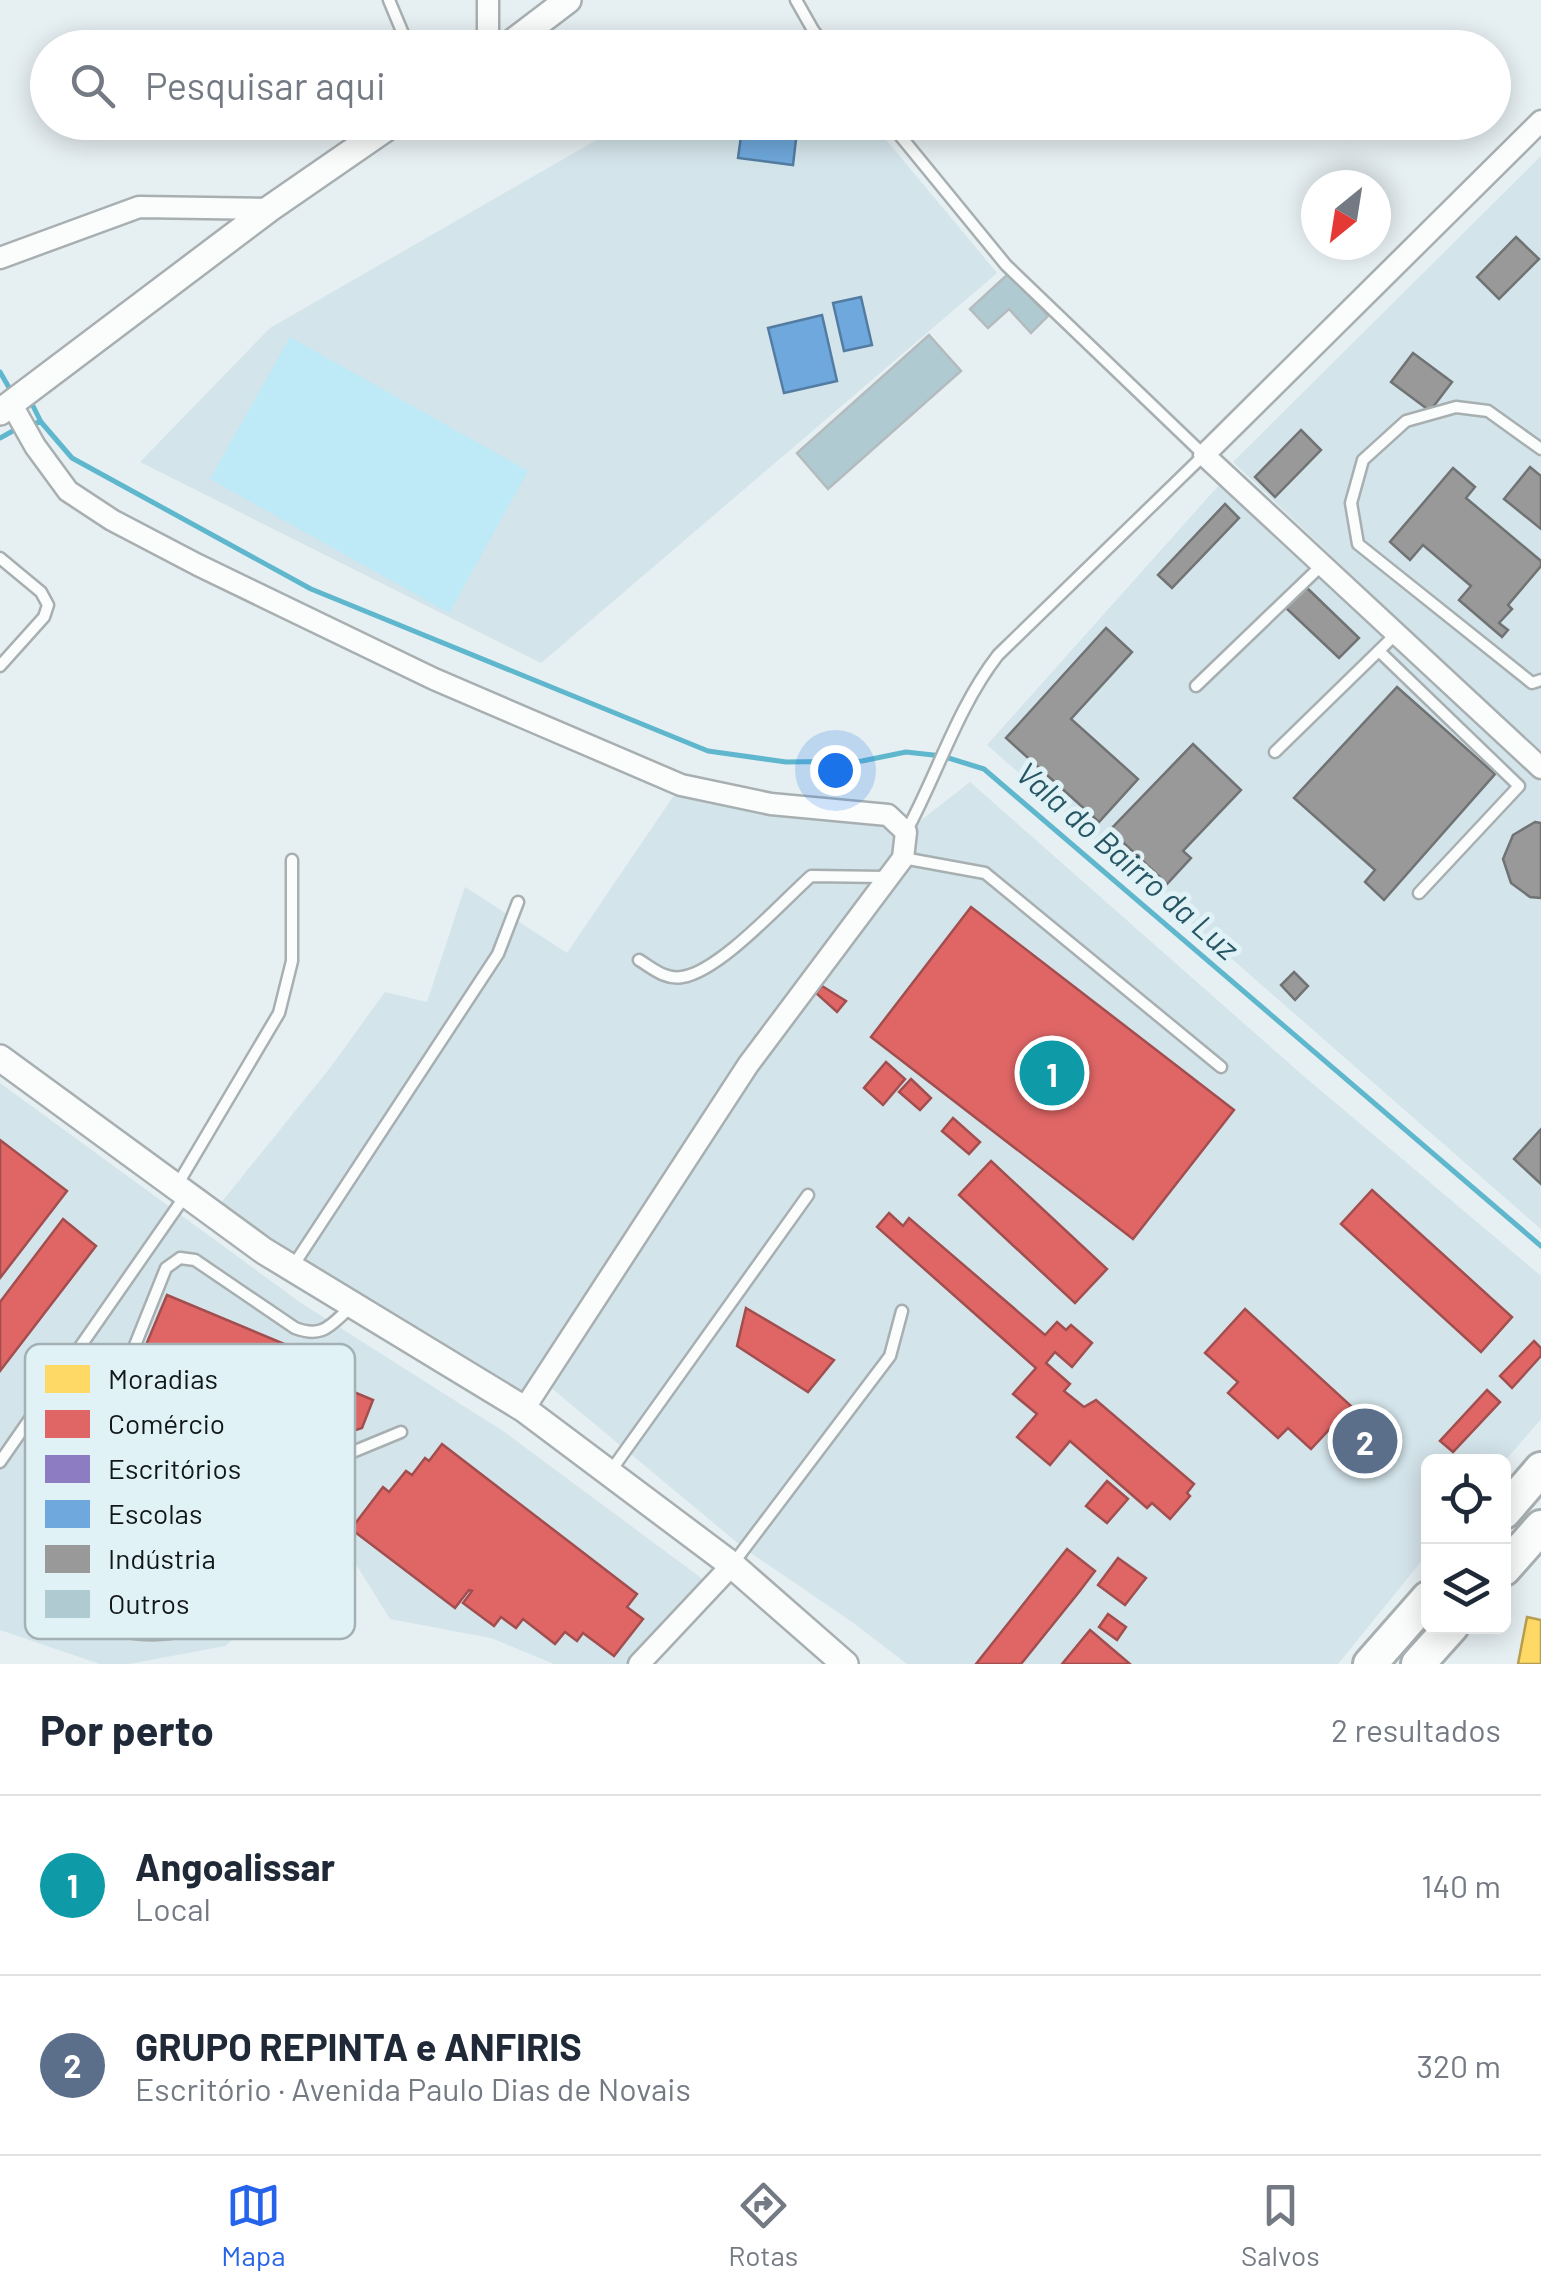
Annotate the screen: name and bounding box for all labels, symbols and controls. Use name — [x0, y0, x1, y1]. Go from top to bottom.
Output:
search box — [30, 30, 1511, 140]
icon: search — [65, 58, 120, 113]
text: Pesquisar aqui — [145, 62, 386, 108]
north arrow — [1301, 170, 1391, 260]
your location — [810, 745, 861, 796]
water label: Vala do Bairro da Luz — [1010, 753, 1248, 967]
pin: 1 — [1020, 1036, 1084, 1110]
legend — [25, 1344, 355, 1639]
text: Moradias — [108, 1361, 218, 1395]
pin: 2 — [1332, 1404, 1398, 1478]
text: Comércio — [108, 1406, 225, 1440]
text: Escritórios — [108, 1451, 241, 1485]
map controls — [1421, 1454, 1511, 1634]
button: locate — [1421, 1454, 1511, 1544]
text: Escolas — [108, 1496, 202, 1530]
text: Indústria — [108, 1541, 216, 1575]
button: layers — [1421, 1544, 1511, 1634]
text: Outros — [108, 1586, 189, 1620]
text: Por perto — [40, 1704, 214, 1754]
text: 2 resultados — [1331, 1710, 1501, 1748]
text: Angoalissar — [135, 1843, 335, 1889]
text: 1 — [67, 1866, 78, 1904]
text: 140 m — [1421, 1866, 1501, 1904]
text: Local — [135, 1889, 211, 1927]
text: GRUPO REPINTA e ANFIRIS — [135, 2023, 582, 2069]
text: 2 — [64, 2046, 81, 2084]
text: 320 m — [1416, 2046, 1501, 2084]
text: Escritório · Avenida Paulo Dias de Novais — [135, 2069, 691, 2107]
tab: Mapa — [221, 2178, 285, 2272]
tab: Rotas — [728, 2178, 798, 2272]
tab: Salvos — [1241, 2178, 1320, 2272]

